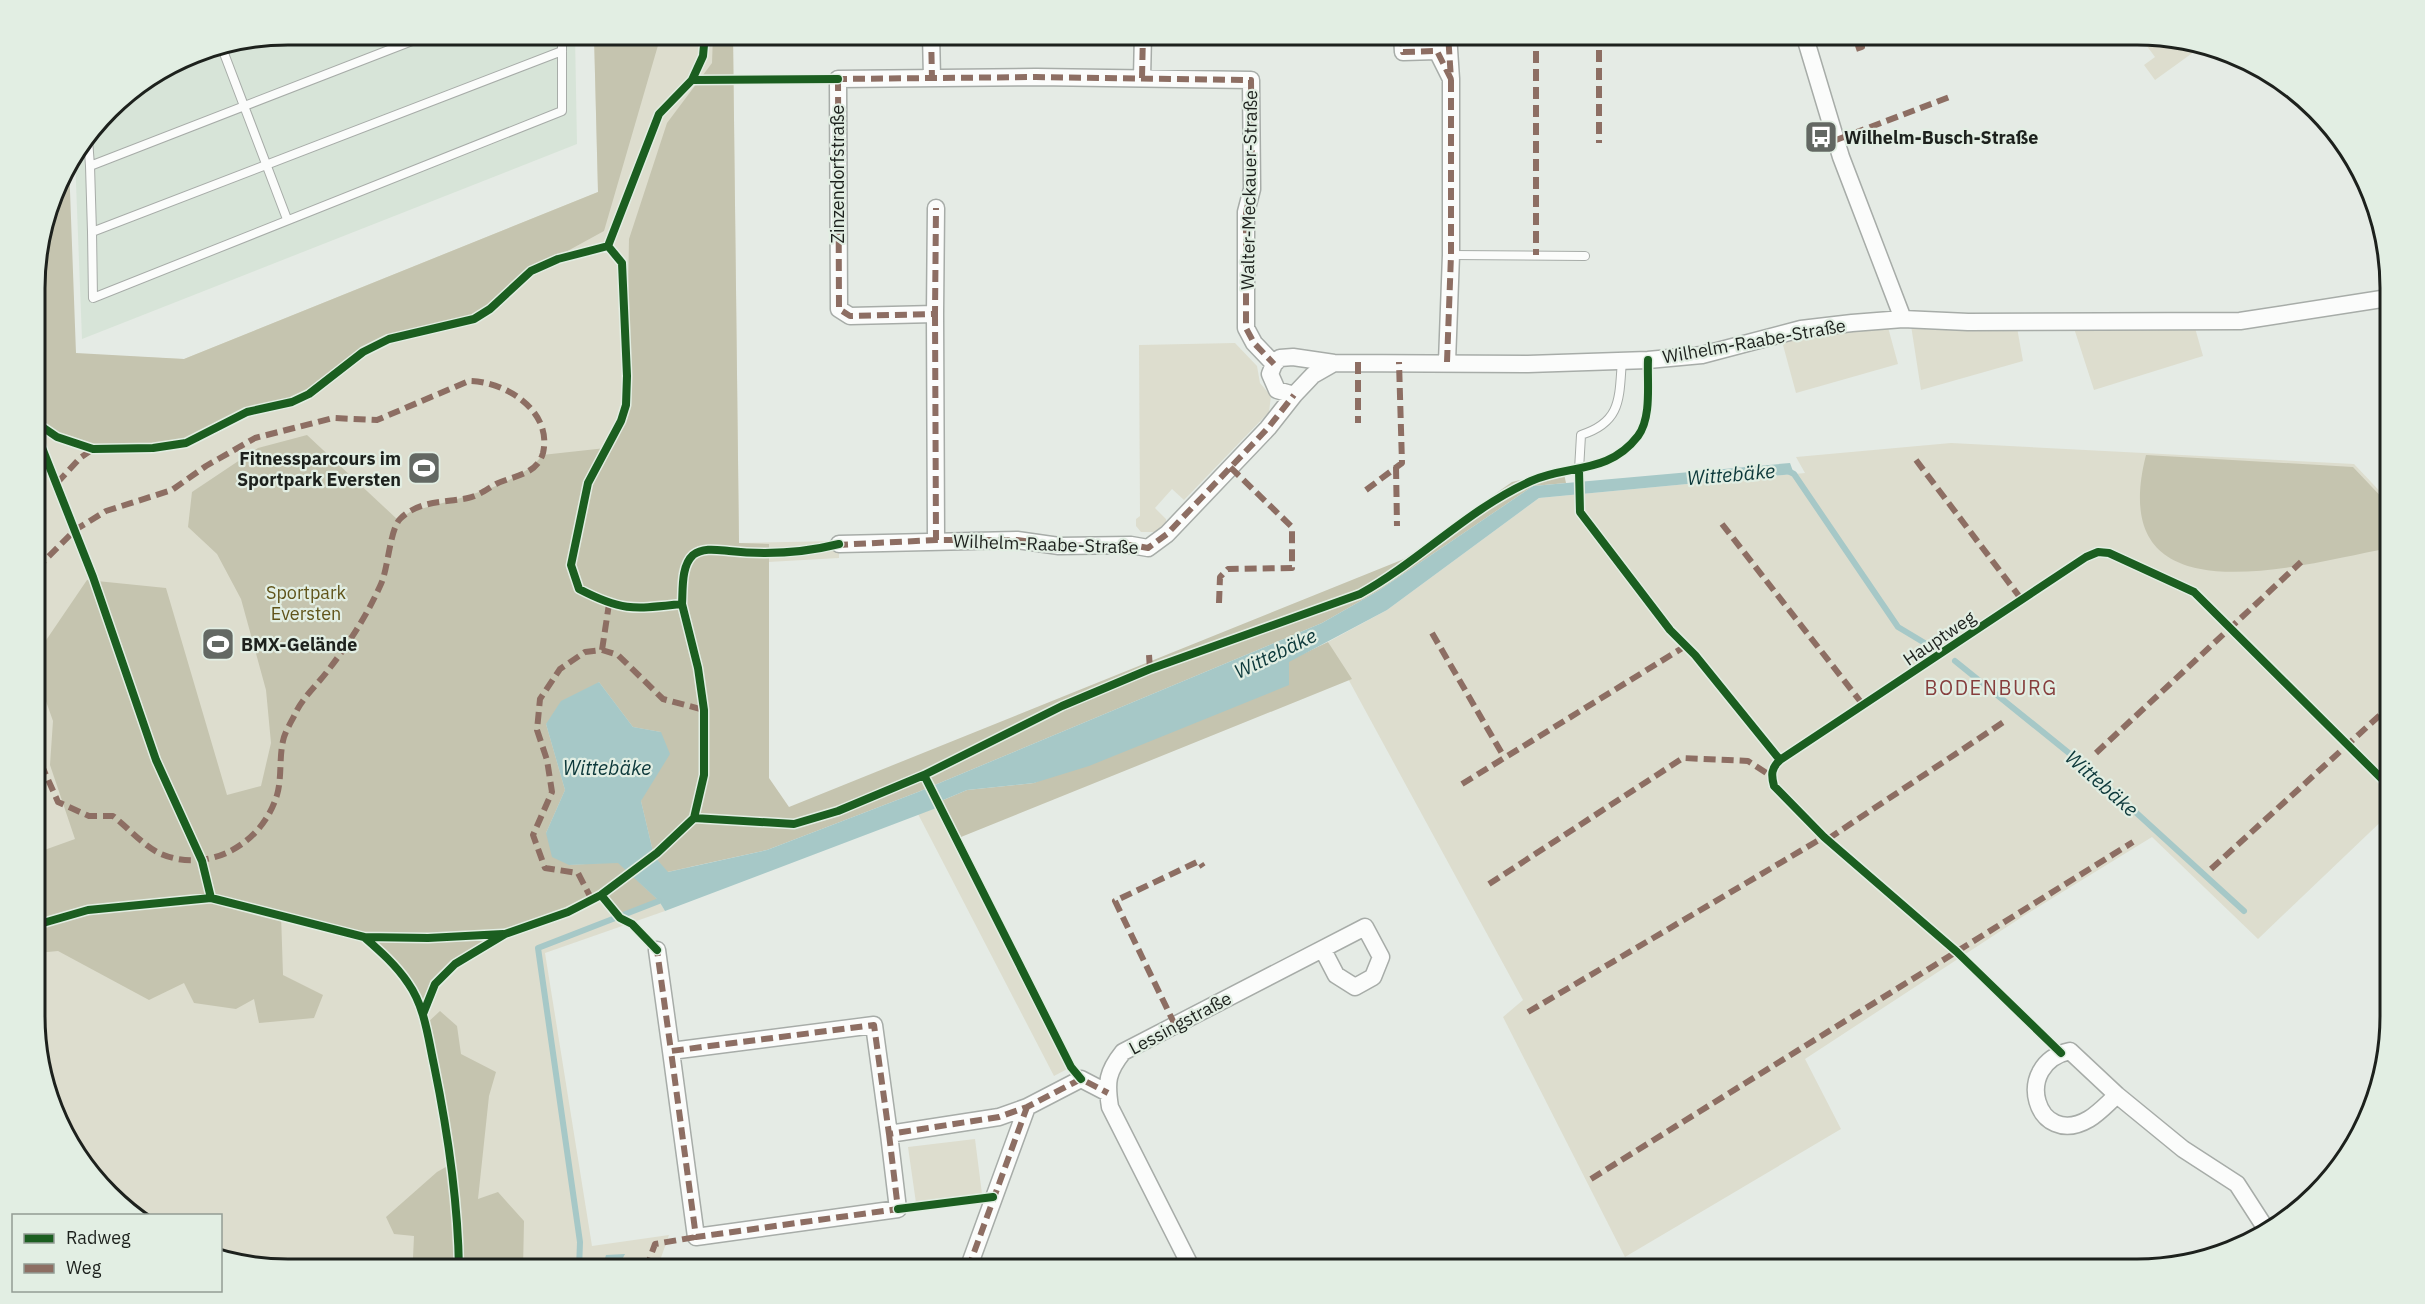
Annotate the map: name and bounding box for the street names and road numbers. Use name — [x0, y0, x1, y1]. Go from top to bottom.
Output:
street label: Walter-Meckauer-Straße — [1236, 90, 1262, 290]
street label: Zinzendorfstraße — [826, 104, 849, 243]
street label: Wilhelm-Raabe-Straße — [1661, 314, 1847, 368]
street label: Wilhelm-Raabe-Straße — [953, 529, 1139, 559]
street label: Hauptweg — [1898, 605, 1980, 671]
street label: Lessingstraße — [1125, 986, 1235, 1060]

